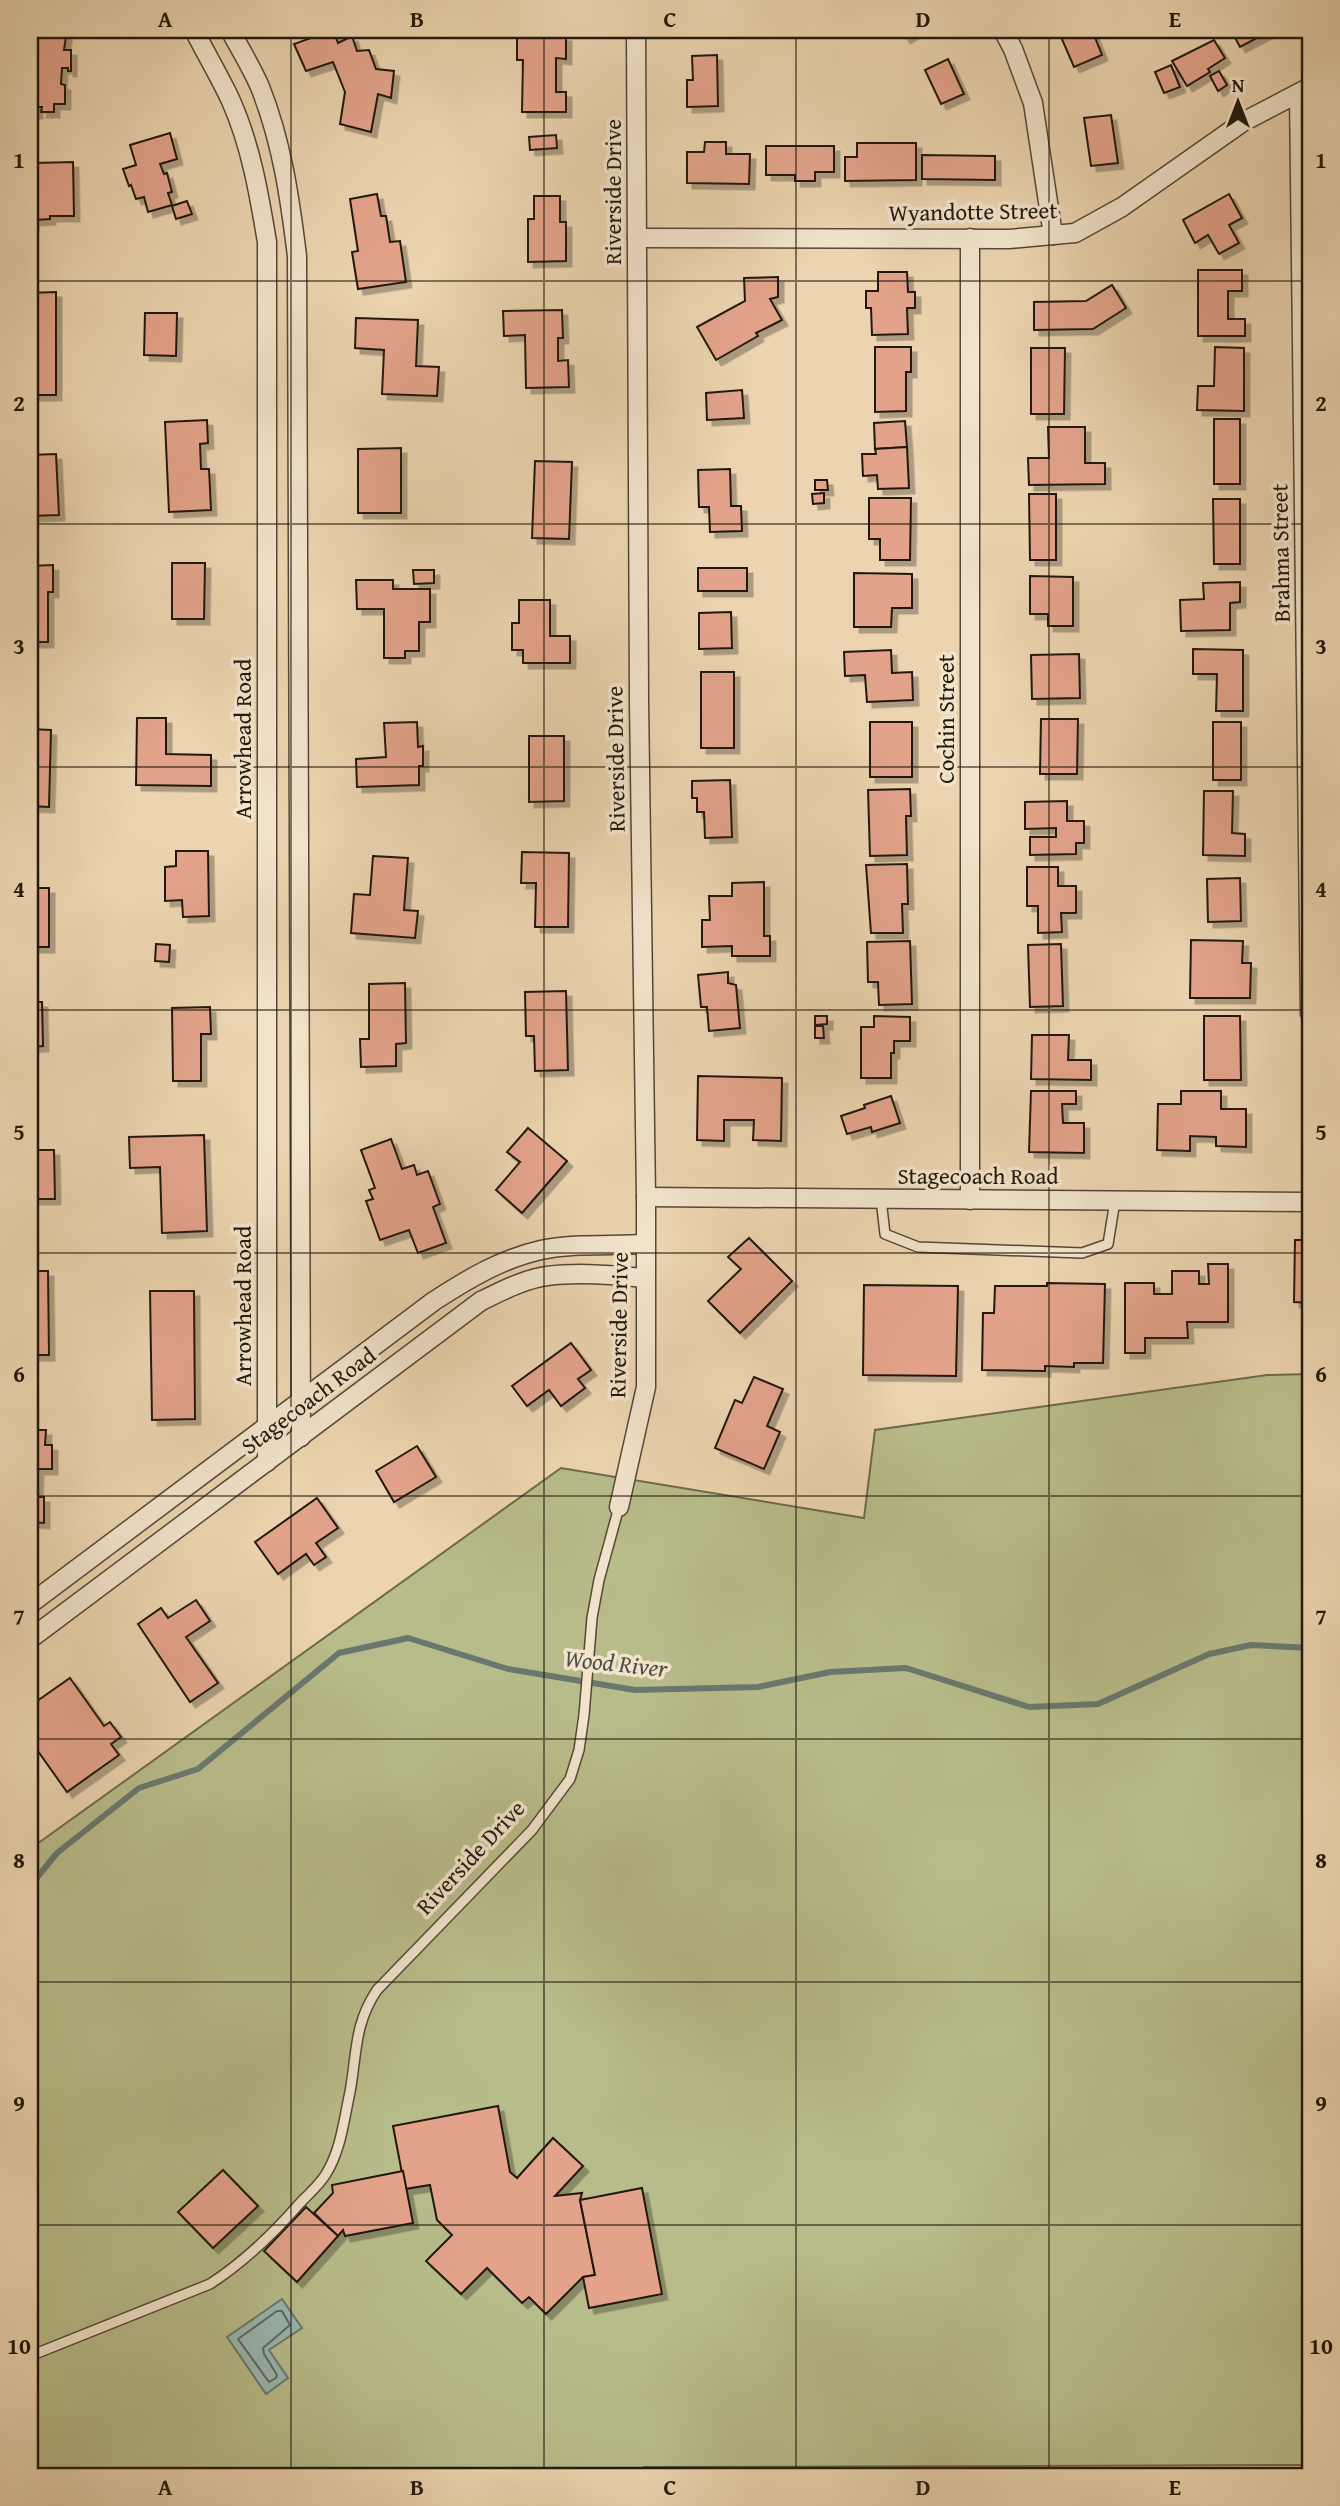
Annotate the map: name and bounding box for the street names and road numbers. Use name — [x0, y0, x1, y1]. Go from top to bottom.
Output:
street label: Riverside Drive — [596, 119, 629, 265]
street label: Wyandotte Street — [888, 193, 1058, 229]
street label: Brahma Street — [1262, 483, 1298, 623]
street label: Cochin Street — [929, 654, 962, 784]
street label: Arrowhead Road — [226, 658, 259, 819]
street label: Riverside Drive — [597, 686, 633, 832]
street label: Stagecoach Road — [897, 1159, 1059, 1192]
street label: Arrowhead Road — [226, 1225, 259, 1386]
street label: Riverside Drive — [600, 1252, 636, 1398]
street label: Stagecoach Road — [234, 1338, 383, 1462]
street label: Riverside Drive — [408, 1792, 532, 1922]

